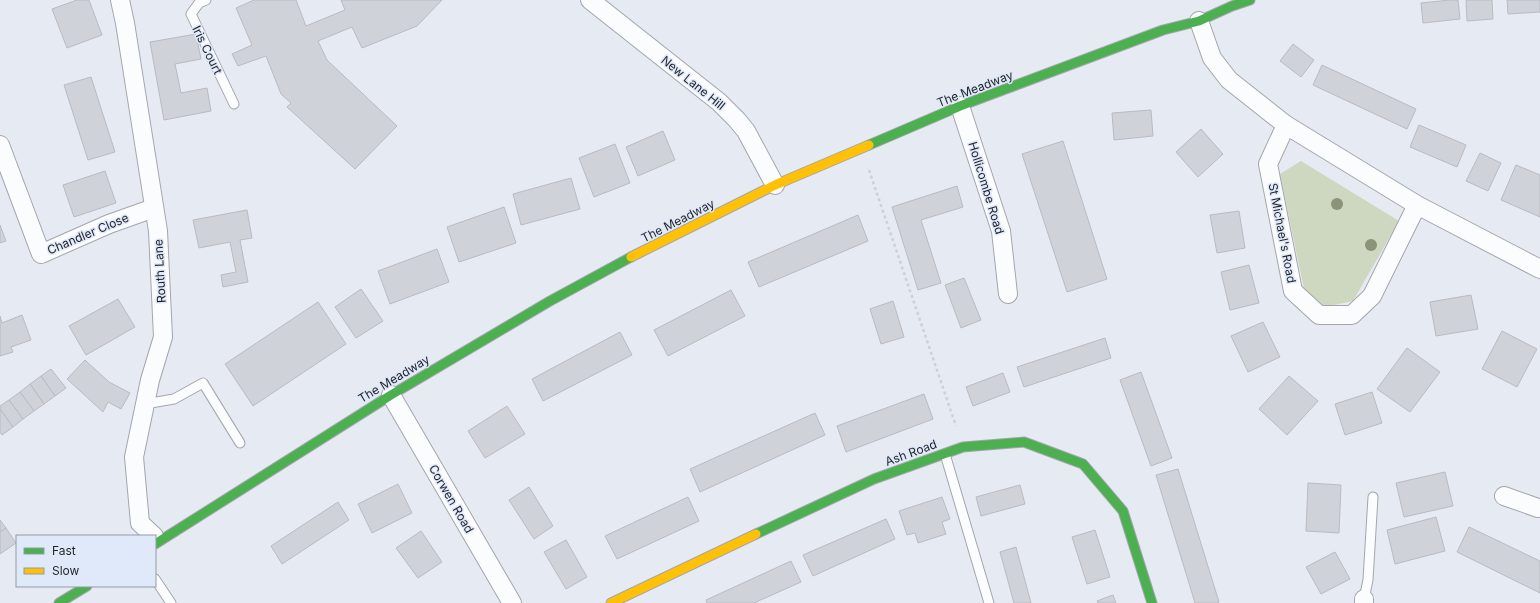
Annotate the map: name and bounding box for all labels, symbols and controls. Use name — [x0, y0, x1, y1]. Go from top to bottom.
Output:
street label: Iris Court — [189, 23, 226, 77]
street label: New Lane Hill — [658, 52, 728, 113]
street label: The Meadway — [935, 67, 1015, 110]
street label: Hollicombe Road — [965, 140, 1008, 236]
street label: St Michael's Road — [1265, 182, 1300, 284]
street label: The Meadway — [639, 196, 717, 245]
street label: Chandler Close — [45, 210, 131, 257]
street label: Routh Lane — [150, 239, 169, 303]
street label: The Meadway — [355, 351, 432, 406]
street label: Ash Road — [883, 436, 939, 469]
street label: Corwen Road — [426, 462, 477, 536]
legend — [16, 535, 156, 587]
text: Fast — [52, 543, 76, 558]
text: Slow — [52, 563, 80, 578]

